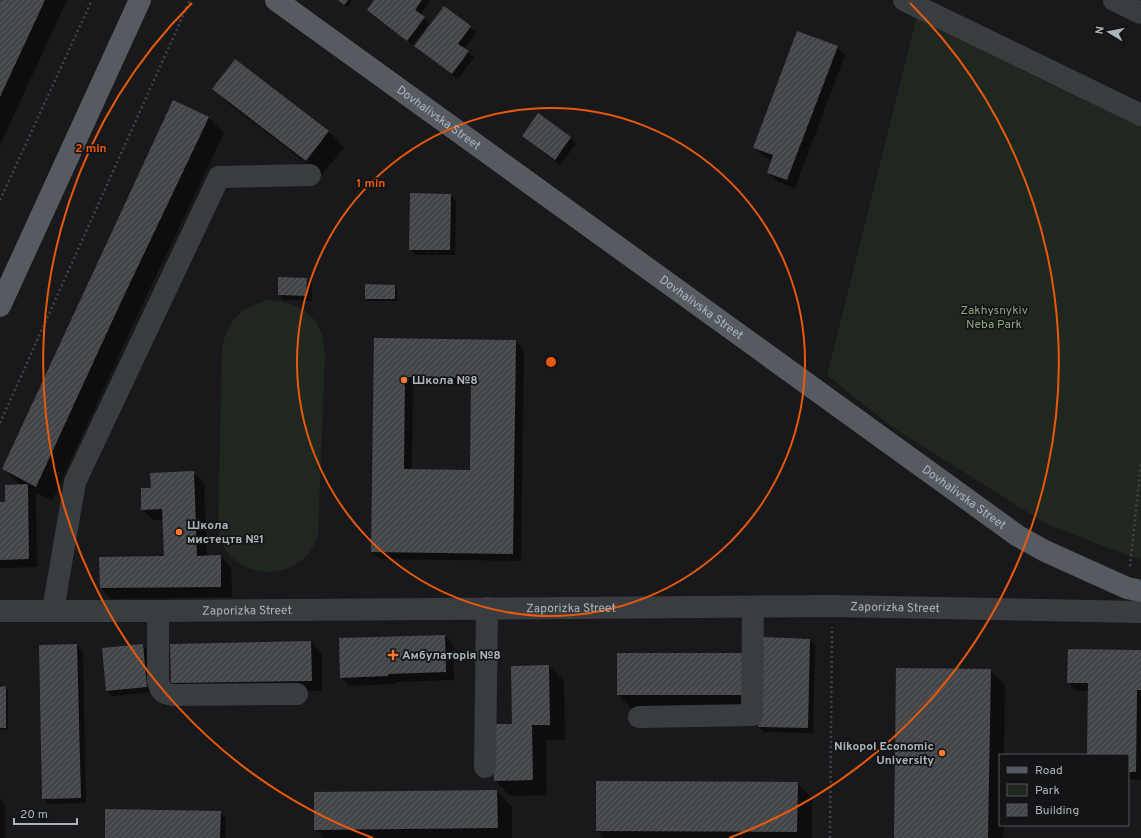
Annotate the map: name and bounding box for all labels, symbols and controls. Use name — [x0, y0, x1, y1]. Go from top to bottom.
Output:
north arrow — [1089, 12, 1129, 52]
text: N — [1093, 25, 1108, 36]
street label: Dovhalivska Street — [393, 83, 484, 154]
text: 2 min — [75, 141, 107, 157]
text: 1 min — [357, 176, 385, 192]
street label: Dovhalivska Street — [656, 272, 746, 344]
park label: Zakhysnykiv Neba Park — [960, 303, 1028, 333]
centre of rings — [544, 355, 558, 369]
place label: Школа №8 — [412, 373, 478, 389]
marker: Школа №8 — [399, 375, 409, 385]
street label: Dovhalivska Street — [918, 462, 1009, 534]
place label: Школа мистецтв №1 — [187, 518, 264, 548]
marker: Школа мистецтв №1 — [174, 527, 184, 537]
street label: Zaporizka Street — [850, 599, 940, 617]
street label: Zaporizka Street — [526, 601, 616, 617]
street label: Zaporizka Street — [202, 603, 292, 620]
place label: Амбулаторія №8 — [402, 648, 501, 664]
marker: Амбулаторія №8 — [387, 649, 399, 661]
place label: Nikopol Economic University — [834, 739, 934, 769]
marker: Nikopol Economic University — [937, 748, 947, 758]
legend — [999, 754, 1129, 826]
text: Road — [1035, 763, 1063, 779]
text: Park — [1035, 783, 1060, 799]
scale bar — [14, 800, 77, 826]
text: Building — [1035, 803, 1079, 819]
text: 20 m — [20, 807, 48, 823]

